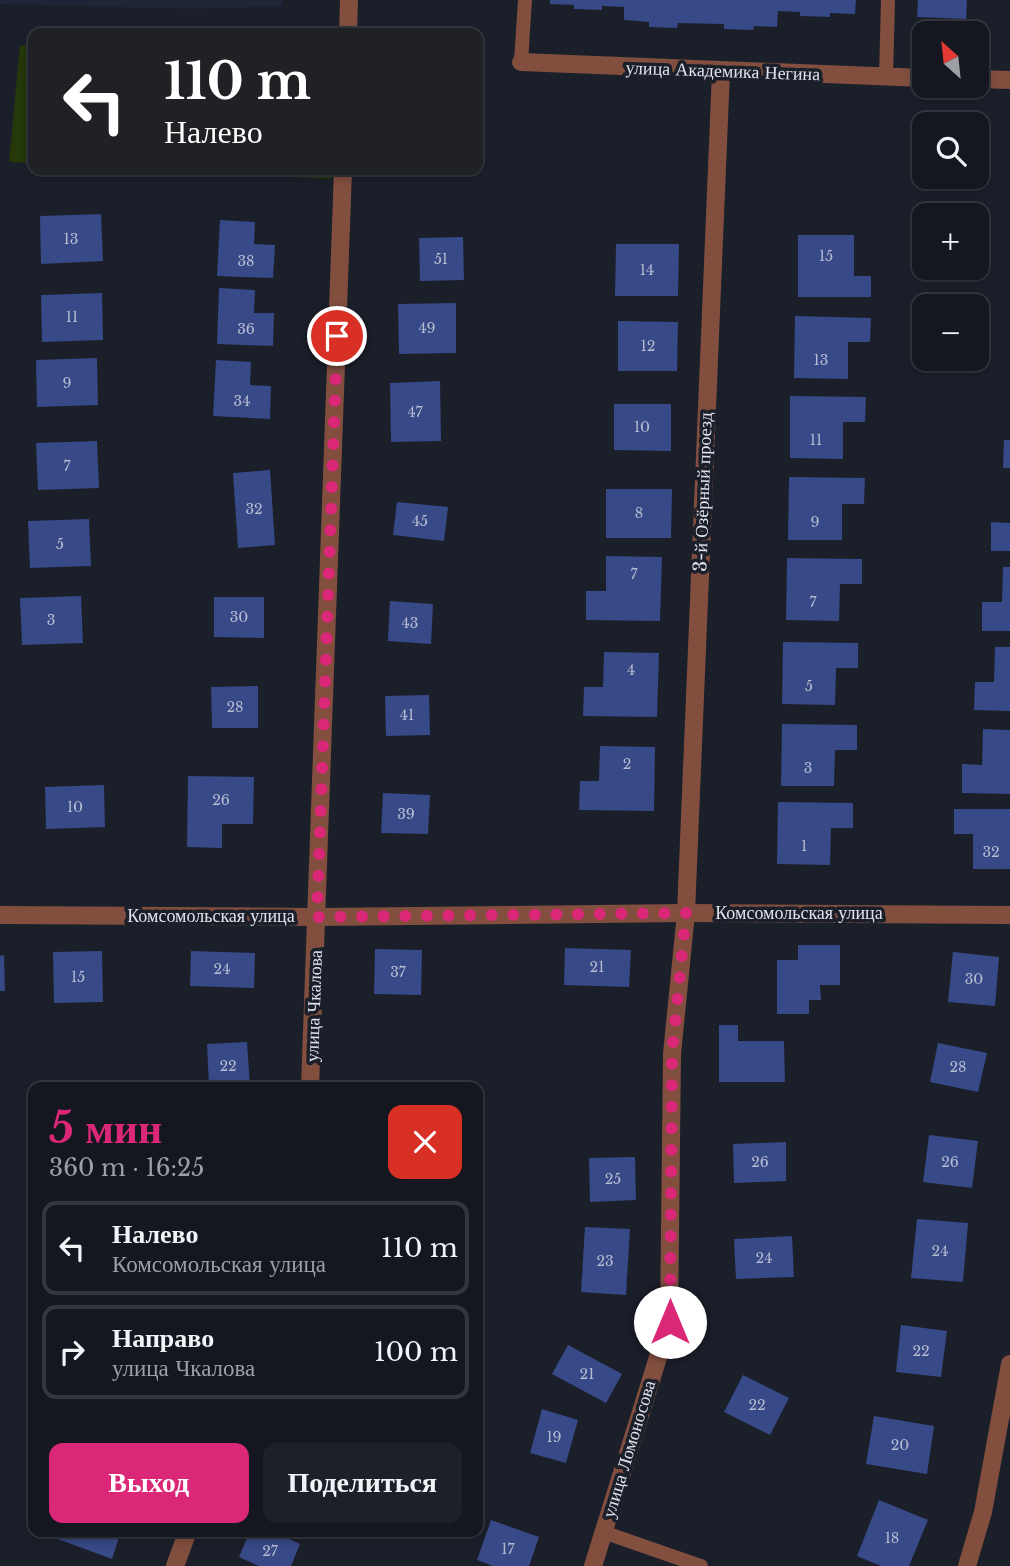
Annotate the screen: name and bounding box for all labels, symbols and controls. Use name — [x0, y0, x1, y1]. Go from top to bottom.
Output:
north arrow — [912, 21, 989, 98]
map controls — [912, 21, 989, 371]
text: 110 m — [164, 51, 311, 112]
icon: left — [49, 56, 140, 147]
street label: улица Академика Негина — [625, 57, 821, 85]
text: Налево — [164, 112, 263, 152]
button: search — [912, 112, 989, 189]
button: + — [912, 203, 989, 280]
house number: 13 — [64, 230, 78, 248]
house number: 15 — [819, 247, 833, 265]
house number: 51 — [434, 250, 448, 268]
house number: 38 — [237, 252, 255, 270]
house number: 14 — [640, 261, 654, 279]
button: − — [912, 294, 989, 371]
pin — [307, 306, 367, 366]
house number: 11 — [66, 308, 78, 326]
icon: arrive — [318, 317, 356, 355]
house number: 49 — [418, 319, 436, 337]
house number: 36 — [237, 320, 255, 338]
house number: 12 — [641, 337, 655, 355]
house number: 13 — [814, 351, 828, 369]
house number: 9 — [62, 374, 72, 392]
house number: 34 — [234, 392, 250, 410]
house number: 47 — [407, 403, 424, 421]
street label: 3-й Озёрный проезд — [689, 412, 717, 572]
house number: 10 — [634, 418, 650, 436]
house number: 11 — [810, 431, 822, 449]
house number: 7 — [63, 457, 71, 475]
house number: 32 — [245, 500, 263, 518]
house number: 8 — [635, 504, 643, 522]
house number: 45 — [412, 512, 428, 530]
house number: 9 — [810, 513, 820, 531]
house number: 5 — [56, 535, 64, 553]
house number: 7 — [630, 565, 638, 583]
house number: 7 — [809, 593, 817, 611]
house number: 30 — [230, 608, 248, 626]
house number: 3 — [47, 611, 55, 629]
house number: 43 — [402, 614, 418, 632]
house number: 4 — [627, 661, 635, 679]
house number: 5 — [805, 677, 813, 695]
house number: 28 — [226, 698, 244, 716]
house number: 41 — [400, 706, 414, 724]
house number: 2 — [623, 755, 631, 773]
house number: 3 — [804, 759, 812, 777]
house number: 26 — [212, 791, 230, 809]
house number: 10 — [67, 798, 83, 816]
house number: 39 — [397, 805, 415, 823]
house number: 1 — [801, 837, 807, 855]
house number: 32 — [982, 843, 1000, 861]
street label: Комсомольская улица — [715, 902, 883, 924]
street label: Комсомольская улица — [127, 905, 295, 927]
street label: улица Чкалова — [301, 950, 327, 1062]
house number: 21 — [590, 958, 604, 976]
house number: 24 — [214, 960, 230, 978]
house number: 37 — [390, 963, 407, 981]
house number: 15 — [71, 968, 85, 986]
house number: 30 — [965, 970, 983, 988]
house number: 22 — [219, 1057, 237, 1075]
house number: 28 — [949, 1058, 967, 1076]
text: 5 мин — [49, 1102, 162, 1154]
button: close — [388, 1105, 462, 1179]
house number: 26 — [751, 1153, 769, 1171]
house number: 26 — [941, 1153, 959, 1171]
text: 360 m · 16:25 — [49, 1154, 204, 1182]
house number: 25 — [605, 1170, 621, 1188]
text: Налево — [112, 1218, 198, 1250]
icon: left — [53, 1229, 91, 1267]
text: 110 m — [381, 1232, 458, 1264]
house number: 24 — [932, 1242, 948, 1260]
house number: 24 — [756, 1249, 772, 1267]
text: Комсомольская улица — [112, 1250, 326, 1278]
house number: 23 — [596, 1252, 614, 1270]
position arrow — [633, 1285, 707, 1359]
text: Направо — [112, 1322, 214, 1354]
icon: right — [53, 1333, 91, 1371]
text: 100 m — [374, 1336, 458, 1368]
house number: 22 — [912, 1342, 930, 1360]
text: улица Чкалова — [112, 1354, 255, 1382]
house number: 21 — [580, 1365, 594, 1383]
street label: улица Ломоносова — [598, 1378, 660, 1520]
house number: 22 — [748, 1396, 766, 1414]
house number: 19 — [546, 1428, 562, 1446]
house number: 20 — [891, 1436, 909, 1454]
button: Выход — [49, 1443, 249, 1523]
button: Поделиться — [263, 1443, 462, 1523]
house number: 18 — [885, 1529, 899, 1547]
house number: 17 — [501, 1540, 516, 1558]
house number: 27 — [262, 1542, 279, 1560]

